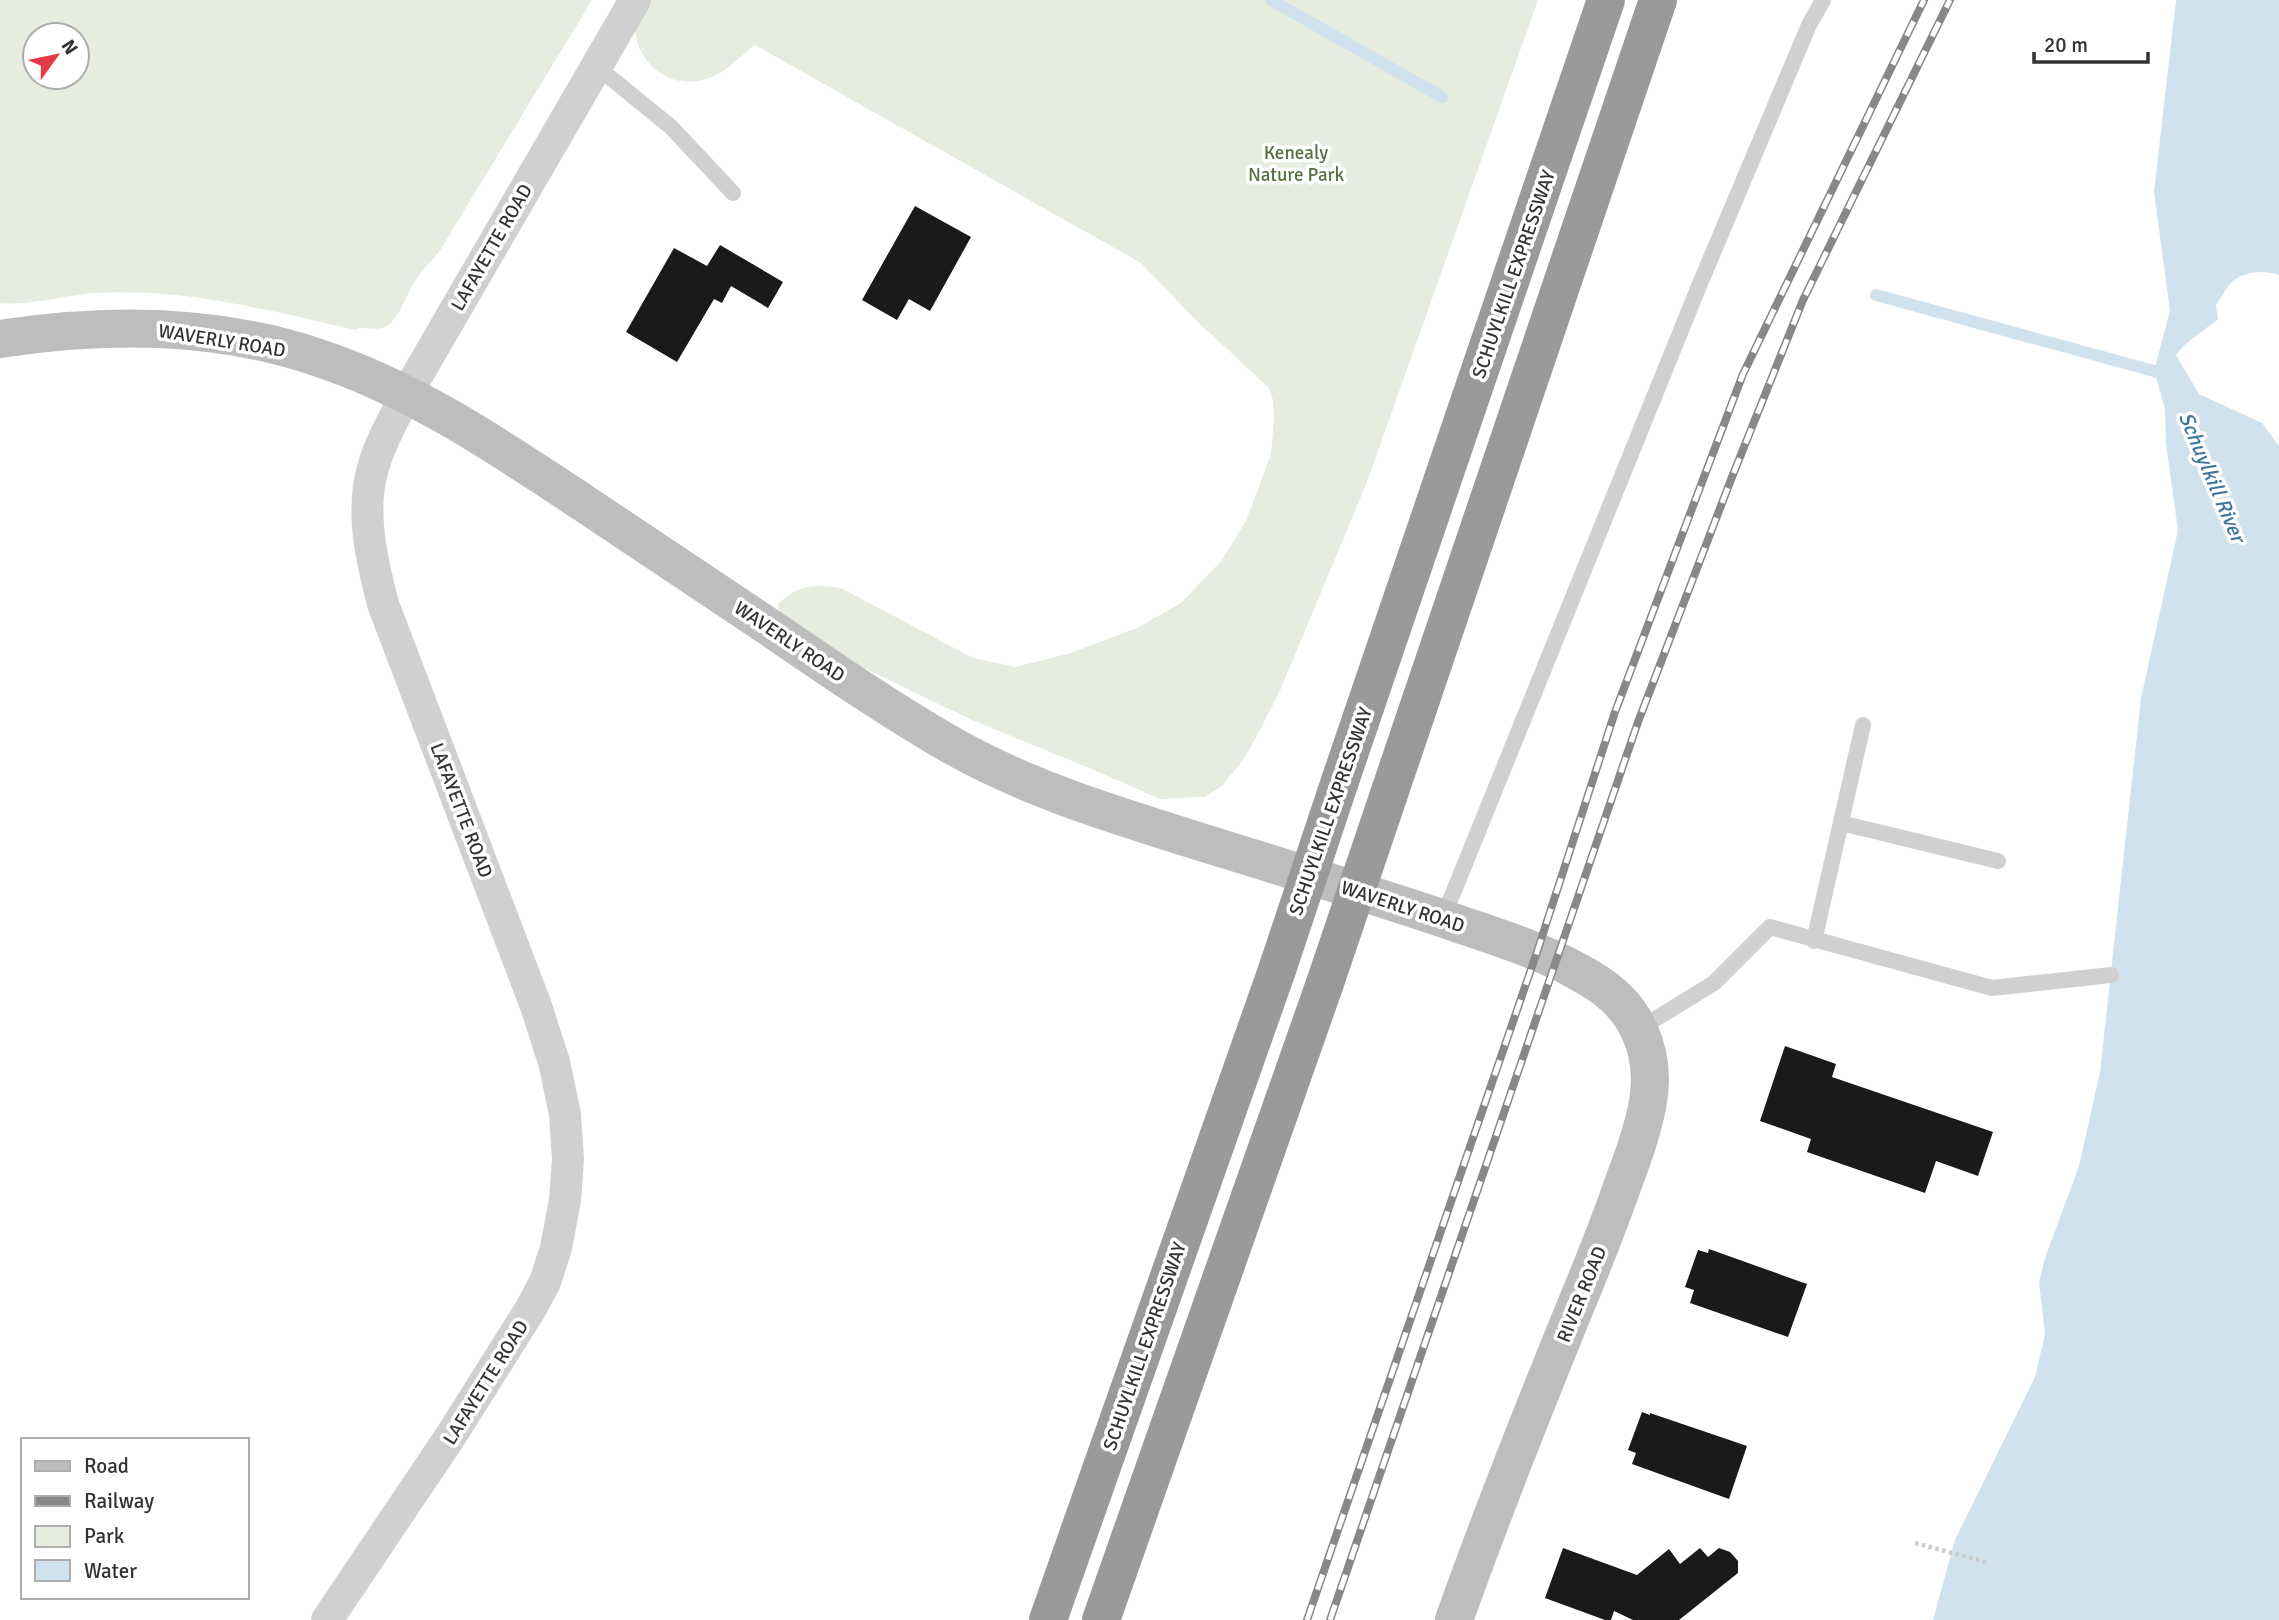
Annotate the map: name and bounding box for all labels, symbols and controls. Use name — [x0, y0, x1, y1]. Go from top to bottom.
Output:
north arrow — [21, 21, 91, 91]
scale bar — [2034, 21, 2148, 65]
text: 20 m — [2044, 32, 2088, 58]
text: N — [56, 35, 83, 59]
park label: Kenealy Nature Park — [1248, 141, 1345, 187]
street label: SCHUYLKILL EXPRESSWAY — [1467, 167, 1561, 382]
street label: LAFAYETTE ROAD — [446, 180, 538, 315]
street label: WAVERLY ROAD — [157, 319, 287, 363]
water label: Schuylkill River — [2173, 408, 2252, 549]
street label: WAVERLY ROAD — [729, 596, 849, 688]
street label: SCHUYLKILL EXPRESSWAY — [1284, 704, 1378, 919]
street label: LAFAYETTE ROAD — [424, 740, 498, 881]
street label: WAVERLY ROAD — [1338, 876, 1467, 938]
street label: SCHUYLKILL EXPRESSWAY — [1098, 1239, 1192, 1454]
street label: RIVER ROAD — [1552, 1243, 1612, 1346]
street label: LAFAYETTE ROAD — [438, 1316, 534, 1449]
legend — [21, 1438, 248, 1599]
text: Road — [84, 1453, 129, 1479]
text: Railway — [84, 1488, 154, 1514]
text: Park — [84, 1523, 125, 1549]
text: Water — [84, 1558, 137, 1584]

